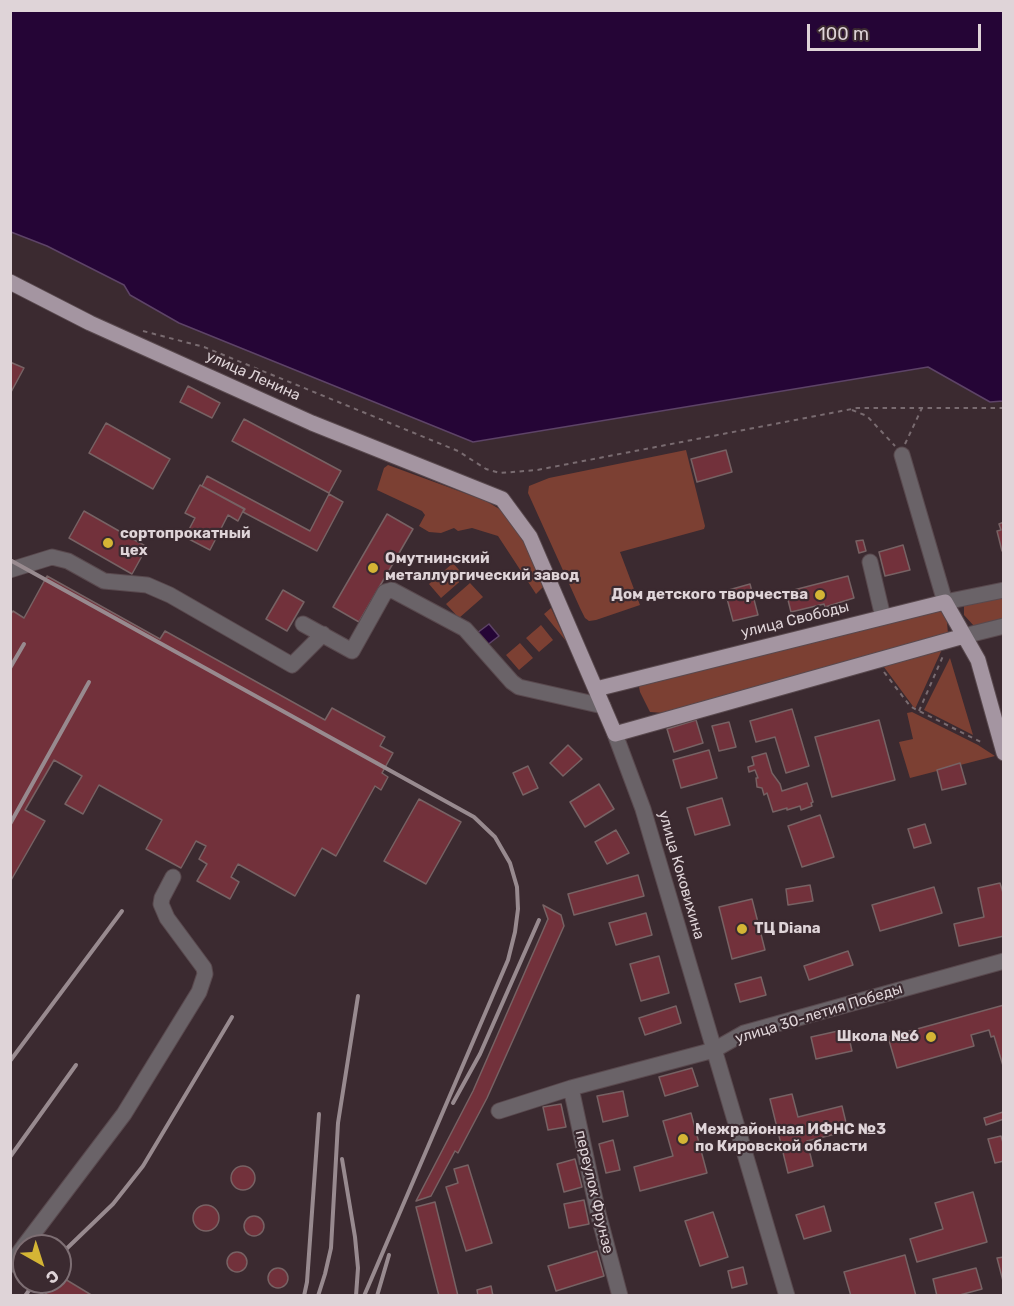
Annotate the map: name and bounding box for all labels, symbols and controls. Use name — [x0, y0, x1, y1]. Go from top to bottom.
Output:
scale bar — [810, 12, 984, 50]
text: 100 m — [818, 23, 869, 45]
street label: улица Ленина — [203, 347, 303, 405]
place label: сортопрокатный цех — [120, 525, 251, 560]
marker: сортопрокатный цех — [101, 536, 115, 550]
place label: Омутнинский металлургический завод — [385, 550, 579, 585]
marker: Омутнинский металлургический завод — [366, 561, 380, 575]
place label: Дом детского творчества — [611, 586, 808, 604]
marker: Дом детского творчества — [813, 588, 827, 602]
street label: улица Свободы — [739, 598, 851, 642]
street label: улица Коковихина — [654, 809, 708, 941]
place label: ТЦ Diana — [754, 920, 821, 938]
marker: ТЦ Diana — [735, 922, 749, 936]
street label: улица 30-летия Победы — [733, 980, 905, 1048]
place label: Школа №6 — [837, 1028, 919, 1046]
marker: Школа №6 — [924, 1030, 938, 1044]
place label: Межрайонная ИФНС №3 по Кировской области — [695, 1121, 886, 1156]
street label: переулок Фрунзе — [571, 1129, 617, 1255]
marker: Межрайонная ИФНС №3 по Кировской области — [676, 1132, 690, 1146]
north arrow — [12, 1234, 72, 1294]
text: С — [42, 1266, 63, 1288]

